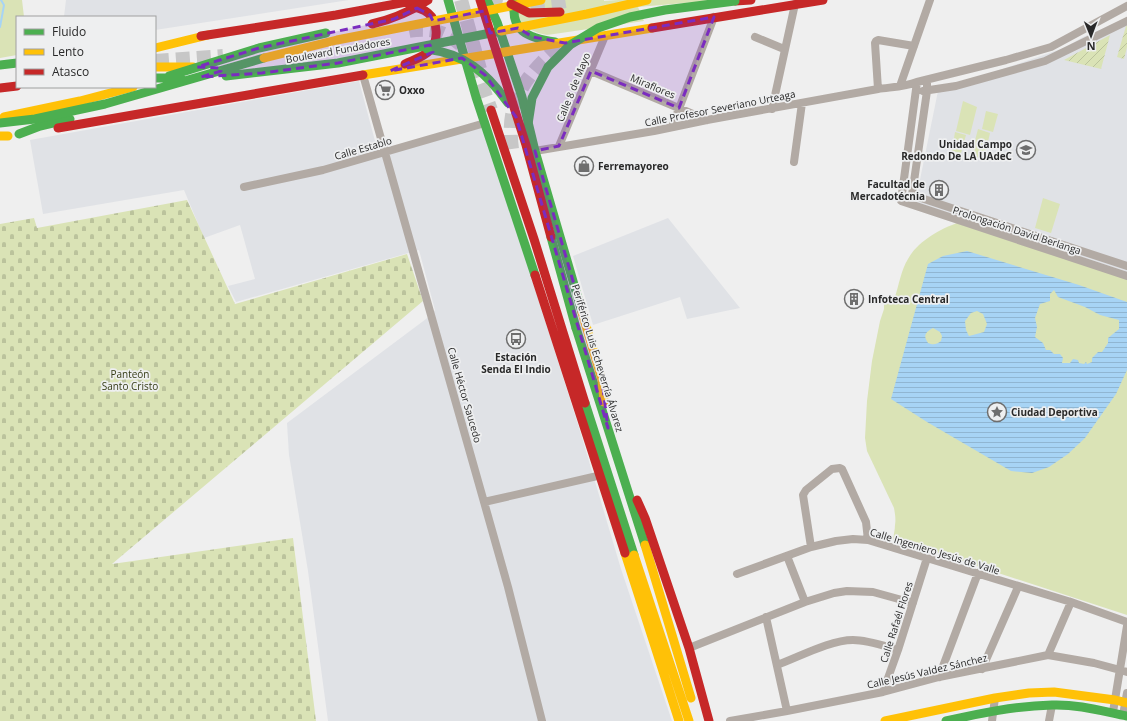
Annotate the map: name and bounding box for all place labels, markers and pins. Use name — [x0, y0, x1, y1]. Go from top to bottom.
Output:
supermarket icon: Oxxo — [374, 79, 396, 101]
place label: Oxxo — [399, 83, 425, 97]
place label: Unidad Campo Redondo De LA UAdeC — [901, 137, 1013, 163]
school or university icon: Unidad Campo Redondo De LA UAdeC — [1015, 139, 1037, 161]
shop icon: Ferremayoreo — [573, 155, 595, 177]
place label: Ferremayoreo — [598, 159, 669, 173]
place label: Facultad de Mercadotécnia — [850, 177, 925, 203]
building icon: Facultad de Mercadotécnia — [928, 179, 950, 201]
building icon: Infoteca Central — [843, 288, 865, 310]
place label: Infoteca Central — [868, 292, 949, 306]
bus stop icon: Estación Senda El Indio — [505, 328, 527, 350]
place label: Estación Senda El Indio — [481, 350, 551, 376]
place icon: Ciudad Deportiva — [986, 401, 1008, 423]
place label: Ciudad Deportiva — [1011, 405, 1098, 419]

